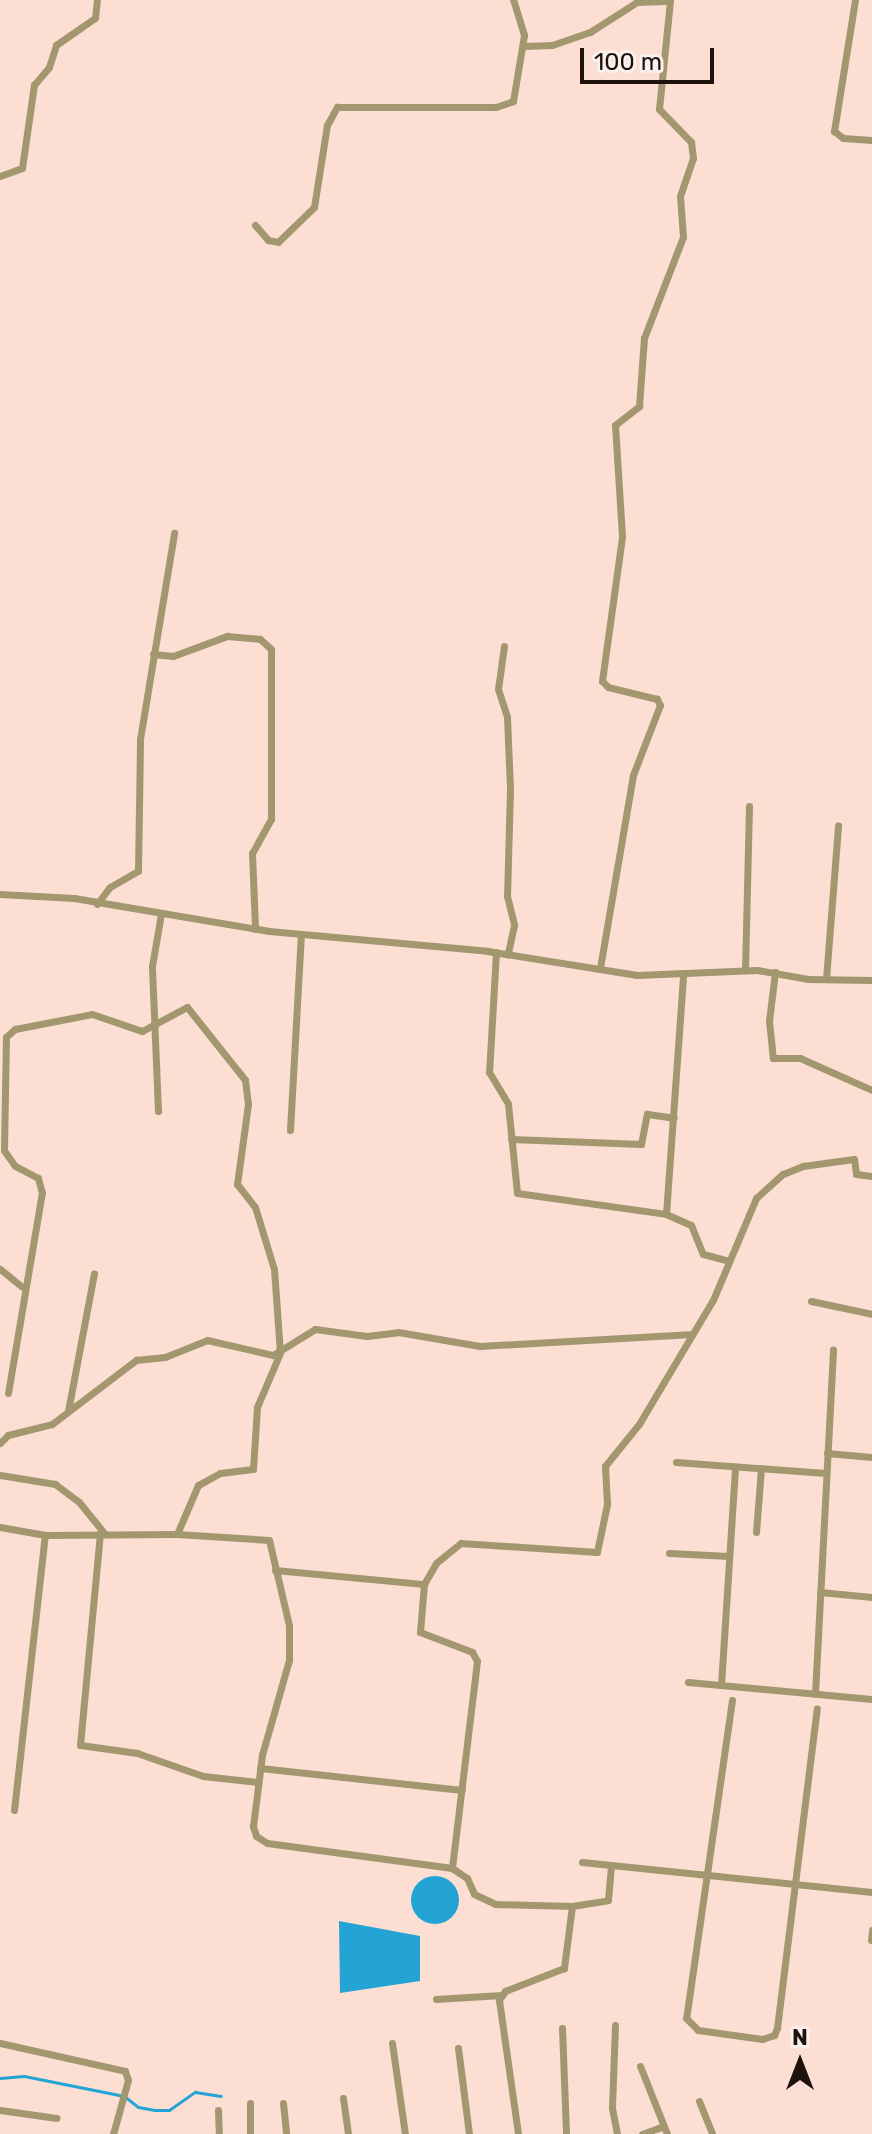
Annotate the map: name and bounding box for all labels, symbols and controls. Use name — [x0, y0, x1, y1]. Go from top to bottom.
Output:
scale bar — [584, 32, 718, 82]
text: 100 m — [594, 48, 662, 76]
north arrow — [760, 2022, 840, 2102]
text: N — [792, 2024, 808, 2051]

